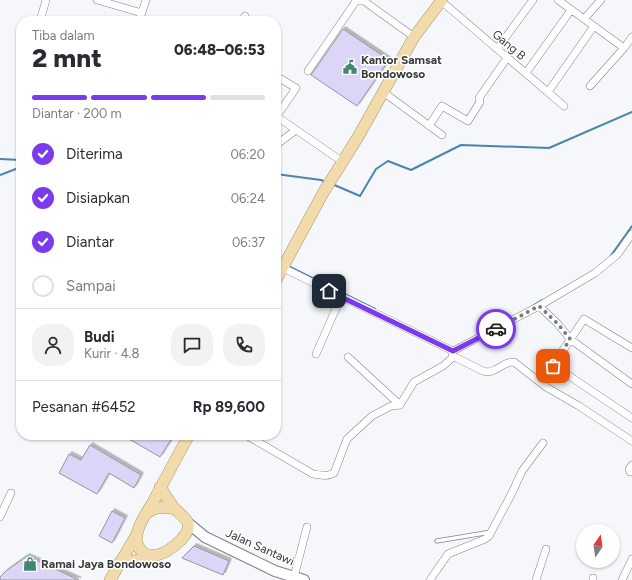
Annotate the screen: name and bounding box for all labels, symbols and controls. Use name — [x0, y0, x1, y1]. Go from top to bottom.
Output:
street label: Gang B — [489, 27, 529, 63]
text: Tiba dalam — [32, 28, 94, 43]
text: 06:48–06:53 — [174, 41, 265, 59]
text: 2 mnt — [32, 42, 102, 74]
place label: Kantor Samsat Bondowoso — [361, 53, 442, 81]
public building icon: Kantor Samsat Bondowoso — [342, 59, 358, 75]
text: Diantar · 200 m — [32, 106, 122, 121]
icon: check — [32, 143, 54, 165]
text: Diterima — [66, 145, 123, 163]
text: 06:20 — [230, 147, 265, 162]
icon: check — [32, 187, 54, 209]
text: Disiapkan — [66, 189, 130, 207]
text: 06:24 — [231, 191, 265, 206]
icon: check — [32, 231, 54, 253]
text: Diantar — [66, 233, 114, 251]
text: 06:37 — [232, 235, 265, 250]
pin — [312, 274, 346, 308]
text: Sampai — [66, 277, 116, 295]
icon: home — [318, 280, 340, 302]
courier — [476, 309, 516, 349]
icon: car — [485, 318, 507, 340]
button: person — [32, 324, 74, 366]
button: chat — [171, 324, 213, 366]
button: phone — [223, 324, 265, 366]
text: Budi — [84, 328, 115, 346]
text: Kurir · 4.8 — [84, 346, 139, 361]
pin — [536, 349, 570, 383]
icon: bag — [542, 355, 564, 377]
text: Pesanan #6452 — [32, 398, 136, 416]
text: Rp 89,600 — [193, 398, 265, 416]
north arrow — [576, 524, 620, 568]
map controls — [576, 524, 620, 568]
street label: Jalan Santawi — [224, 526, 296, 568]
shop icon: Ramai Jaya Bondowoso — [22, 556, 38, 572]
place label: Ramai Jaya Bondowoso — [41, 557, 171, 571]

